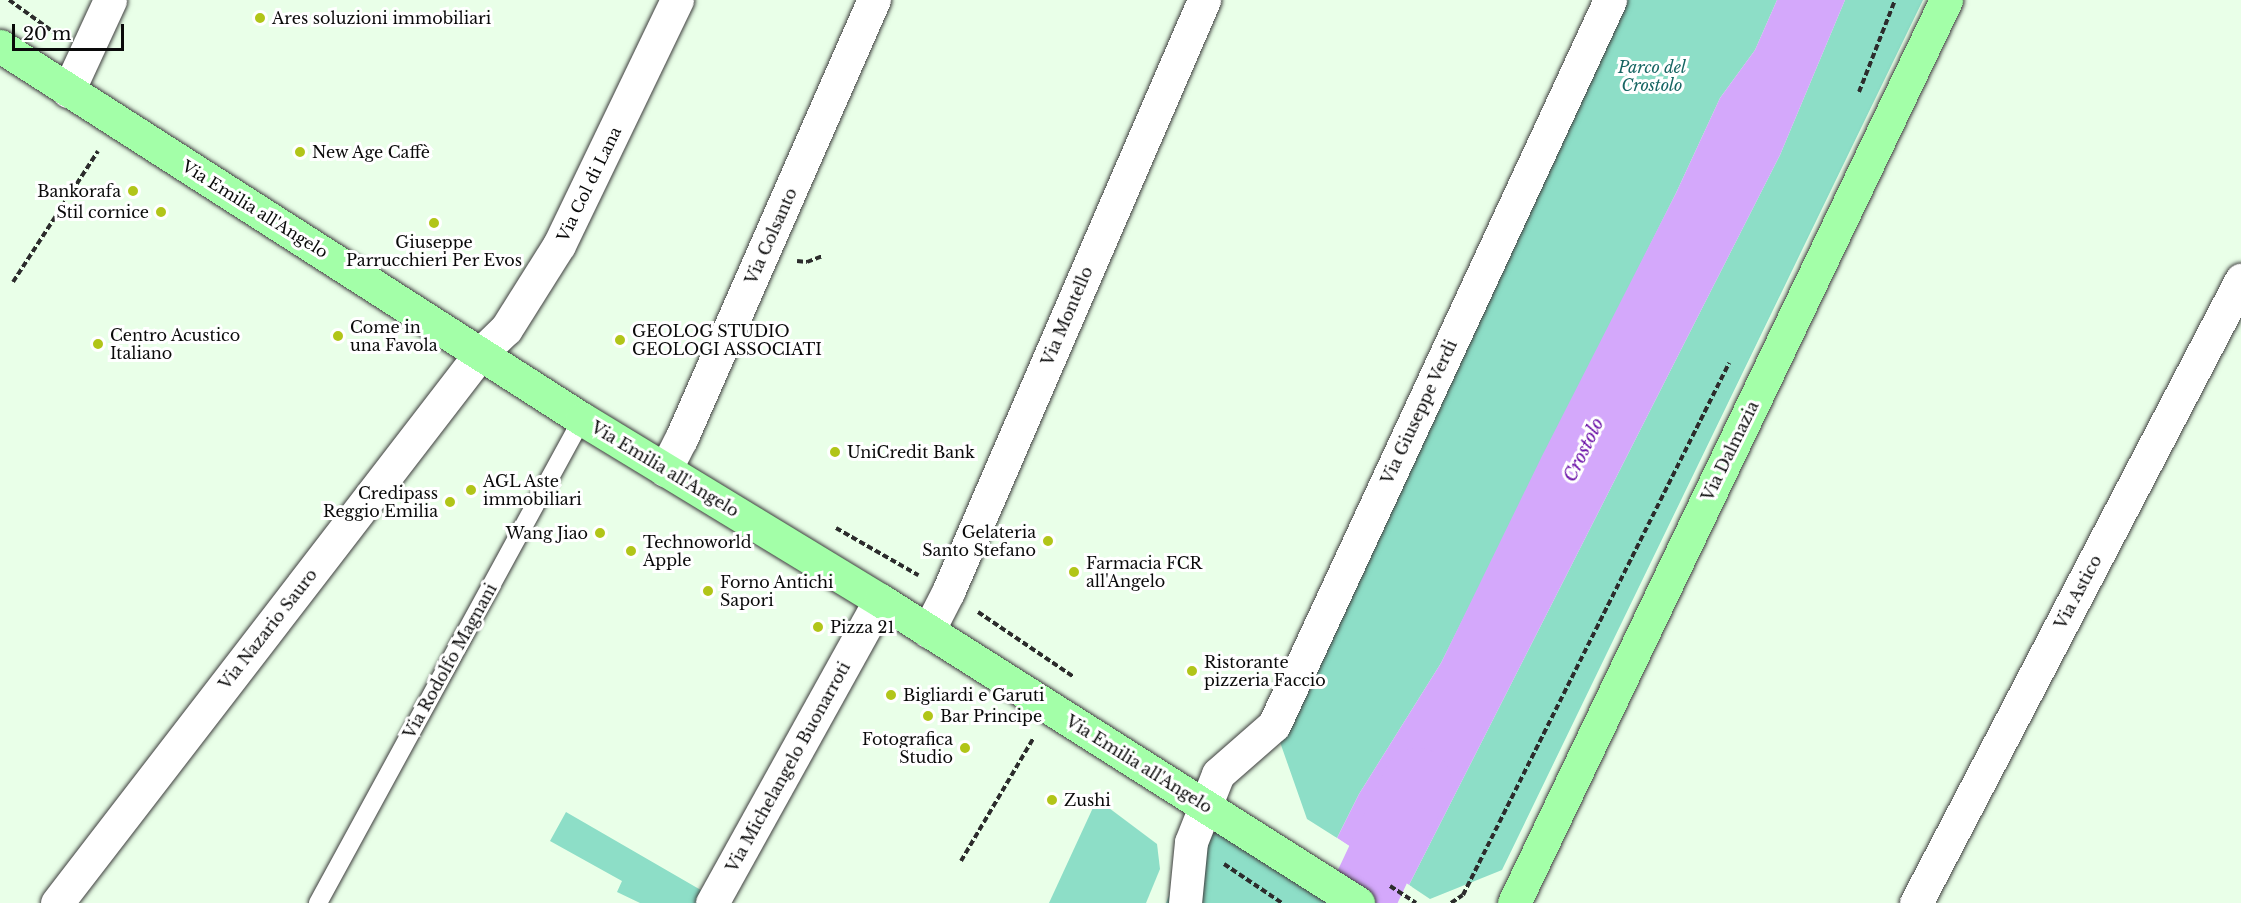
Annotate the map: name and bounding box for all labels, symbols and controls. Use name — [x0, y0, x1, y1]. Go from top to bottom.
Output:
place label: Ares soluzioni immobiliari — [272, 8, 491, 28]
marker: Ares soluzioni immobiliari — [253, 11, 267, 25]
scale bar — [15, 12, 128, 50]
text: 20 m — [23, 23, 71, 45]
park label: Parco del Crostolo — [1618, 57, 1686, 95]
street label: Via Col di Lana — [553, 123, 625, 245]
place label: New Age Caffè — [312, 142, 431, 162]
marker: New Age Caffè — [293, 145, 307, 159]
street label: Via Emilia all'Angelo — [178, 156, 332, 262]
place label: Bankorafa — [37, 181, 121, 201]
marker: Bankorafa — [126, 184, 140, 198]
street label: Via Colsanto — [741, 185, 801, 287]
place label: Stil cornice — [57, 202, 149, 222]
marker: Stil cornice — [154, 205, 168, 219]
marker: Giuseppe Parrucchieri Per Evos — [427, 216, 441, 230]
place label: Giuseppe Parrucchieri Per Evos — [346, 232, 522, 270]
street label: Via Montello — [1037, 264, 1097, 368]
place label: Come in una Favola — [350, 317, 438, 355]
place label: GEOLOG STUDIO GEOLOGI ASSOCIATI — [632, 321, 823, 359]
place label: Centro Acustico Italiano — [110, 325, 241, 363]
marker: Come in una Favola — [331, 329, 345, 343]
marker: GEOLOG STUDIO GEOLOGI ASSOCIATI — [613, 333, 627, 347]
marker: Centro Acustico Italiano — [91, 337, 105, 351]
street label: Via Giuseppe Verdi — [1377, 337, 1461, 487]
street label: Via Dalmazia — [1698, 398, 1762, 504]
water label: Crostolo — [1559, 414, 1609, 486]
street label: Via Emilia all'Angelo — [588, 417, 742, 521]
place label: UniCredit Bank — [847, 442, 975, 462]
marker: UniCredit Bank — [828, 445, 842, 459]
place label: AGL Aste immobiliari — [483, 471, 582, 509]
place label: Credipass Reggio Emilia — [323, 483, 438, 521]
marker: AGL Aste immobiliari — [464, 483, 478, 497]
marker: Credipass Reggio Emilia — [443, 495, 457, 509]
place label: Gelateria Santo Stefano — [922, 522, 1036, 560]
place label: Wang Jiao — [506, 523, 588, 543]
marker: Wang Jiao — [593, 526, 607, 540]
place label: Technoworld Apple — [643, 532, 752, 570]
marker: Gelateria Santo Stefano — [1041, 534, 1055, 548]
marker: Technoworld Apple — [624, 544, 638, 558]
street label: Via Astico — [2050, 552, 2106, 632]
place label: Farmacia FCR all'Angelo — [1086, 553, 1202, 591]
street label: Via Nazario Sauro — [215, 565, 321, 693]
marker: Farmacia FCR all'Angelo — [1067, 565, 1081, 579]
place label: Forno Antichi Sapori — [720, 572, 834, 610]
street label: Via Rodolfo Magnani — [399, 580, 501, 742]
marker: Forno Antichi Sapori — [701, 584, 715, 598]
place label: Pizza 21 — [830, 617, 895, 637]
marker: Pizza 21 — [811, 620, 825, 634]
place label: Ristorante pizzeria Faccio — [1204, 652, 1326, 690]
street label: Via Michelangelo Buonarroti — [722, 659, 854, 875]
marker: Ristorante pizzeria Faccio — [1185, 664, 1199, 678]
place label: Bigliardi e Garuti — [903, 685, 1045, 705]
marker: Bigliardi e Garuti — [884, 688, 898, 702]
place label: Bar Principe — [940, 706, 1043, 726]
marker: Bar Principe — [921, 709, 935, 723]
street label: Via Emilia all'Angelo — [1062, 711, 1216, 817]
place label: Fotografica Studio — [862, 729, 953, 767]
marker: Fotografica Studio — [958, 741, 972, 755]
place label: Zushi — [1064, 790, 1111, 810]
marker: Zushi — [1045, 793, 1059, 807]

